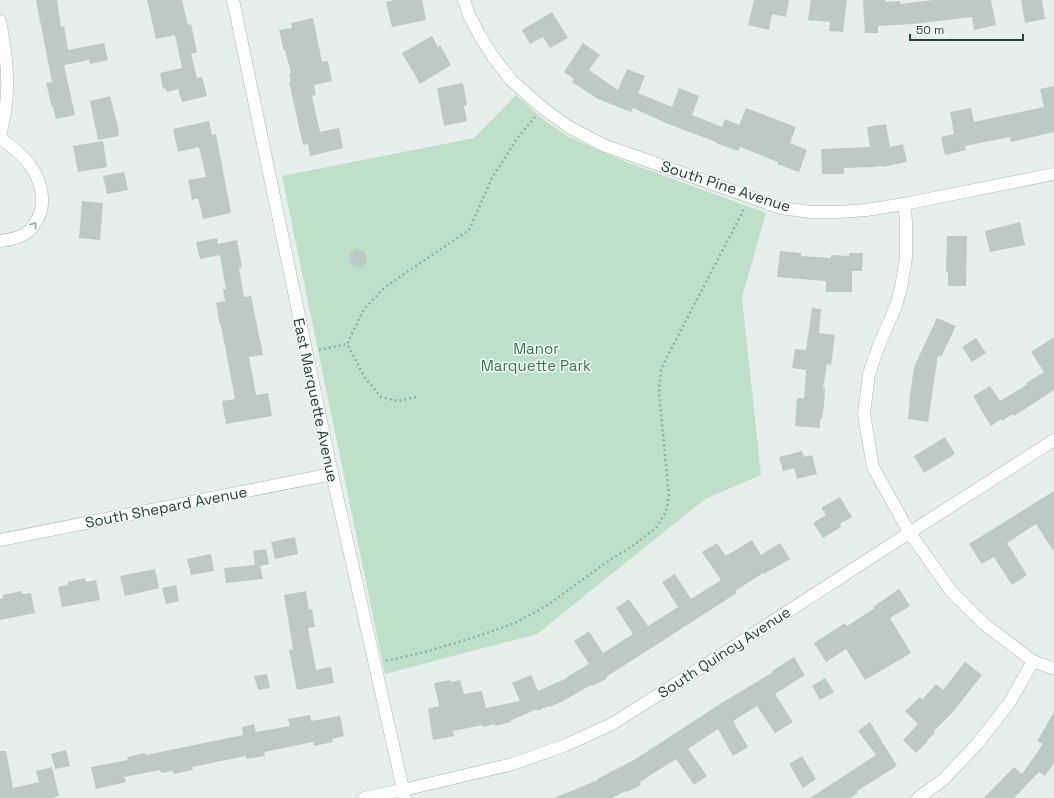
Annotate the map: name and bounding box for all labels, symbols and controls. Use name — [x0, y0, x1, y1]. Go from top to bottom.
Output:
scale bar — [910, 16, 1023, 42]
text: 50 m — [916, 22, 944, 38]
street label: South Pine Avenue — [659, 156, 793, 216]
one-way arrow — [29, 222, 36, 229]
street label: East Marquette Avenue — [289, 316, 343, 484]
park label: Manor Marquette Park — [481, 339, 591, 375]
street label: South Shepard Avenue — [83, 482, 249, 532]
street label: South Quincy Avenue — [654, 602, 794, 702]

